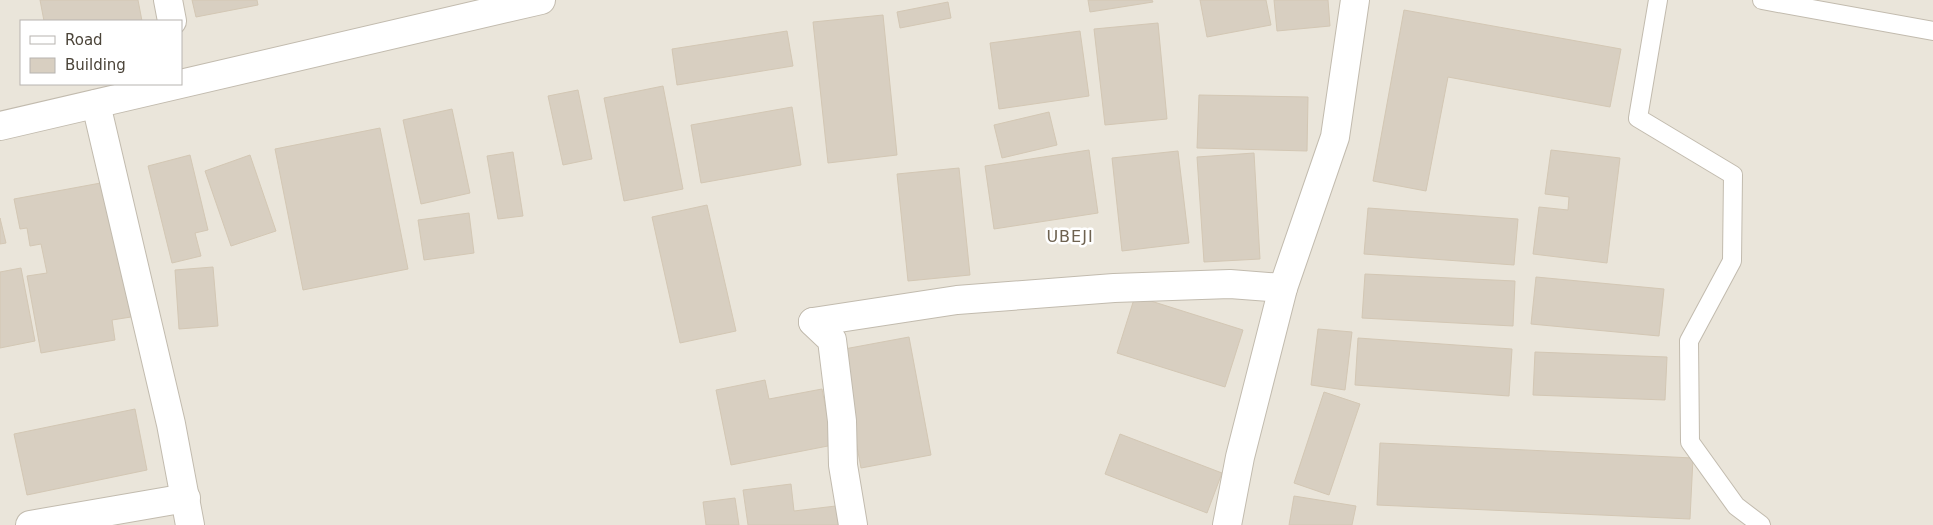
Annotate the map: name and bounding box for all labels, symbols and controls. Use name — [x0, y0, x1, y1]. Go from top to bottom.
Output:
legend — [20, 20, 182, 85]
text: Road — [65, 31, 103, 49]
text: Building — [65, 56, 126, 74]
district label: UBEJI — [1046, 227, 1094, 246]

